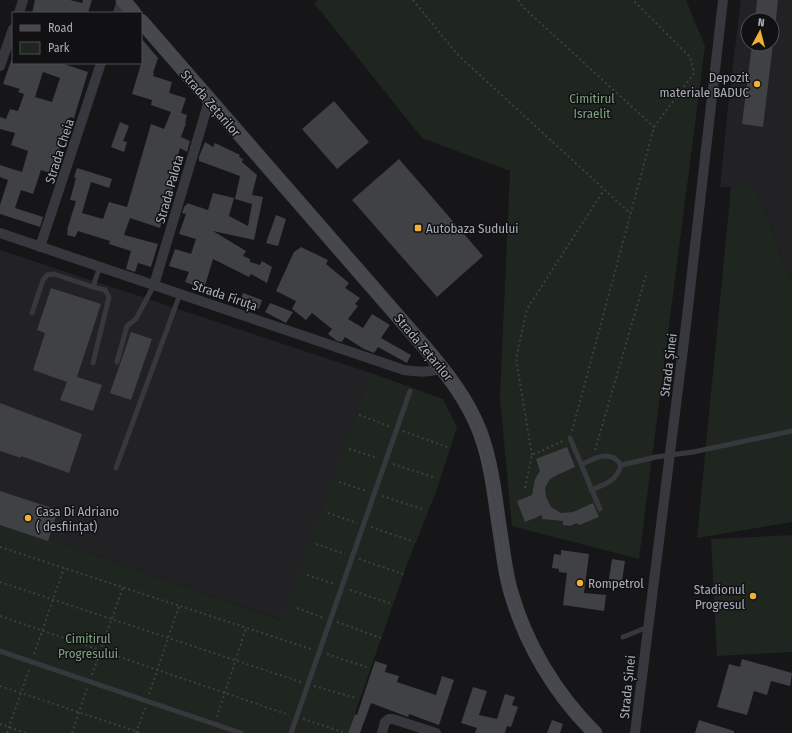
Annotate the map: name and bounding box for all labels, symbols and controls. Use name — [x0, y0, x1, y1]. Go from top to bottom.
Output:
legend — [12, 12, 142, 64]
north arrow — [740, 12, 780, 52]
text: N — [757, 16, 765, 29]
text: Road — [48, 21, 73, 35]
text: Park — [48, 41, 70, 55]
street label: Strada Zețarilor — [177, 67, 244, 141]
place label: Depozit materiale BADUC — [660, 70, 750, 100]
marker: Depozit materiale BADUC — [752, 79, 762, 89]
park label: Cimitirul Israelit — [569, 91, 615, 121]
street label: Strada Cheia — [42, 117, 77, 185]
street label: Strada Palota — [153, 153, 186, 225]
place label: Autobaza Sudului — [426, 221, 519, 236]
marker: Autobaza Sudului — [413, 223, 423, 233]
street label: Strada Firuța — [190, 277, 259, 315]
street label: Strada Zețarilor — [390, 311, 456, 385]
street label: Strada Șinei — [657, 332, 681, 398]
place label: Casa Di Adriano ( desființat) — [36, 504, 119, 535]
marker: Casa Di Adriano ( desființat) — [23, 513, 33, 523]
place label: Rompetrol — [588, 576, 644, 591]
marker: Rompetrol — [575, 578, 585, 588]
place label: Stadionul Progresul — [694, 582, 746, 612]
marker: Stadionul Progresul — [748, 591, 758, 601]
park label: Cimitirul Progresului — [58, 631, 118, 661]
street label: Strada Șinei — [617, 655, 639, 720]

